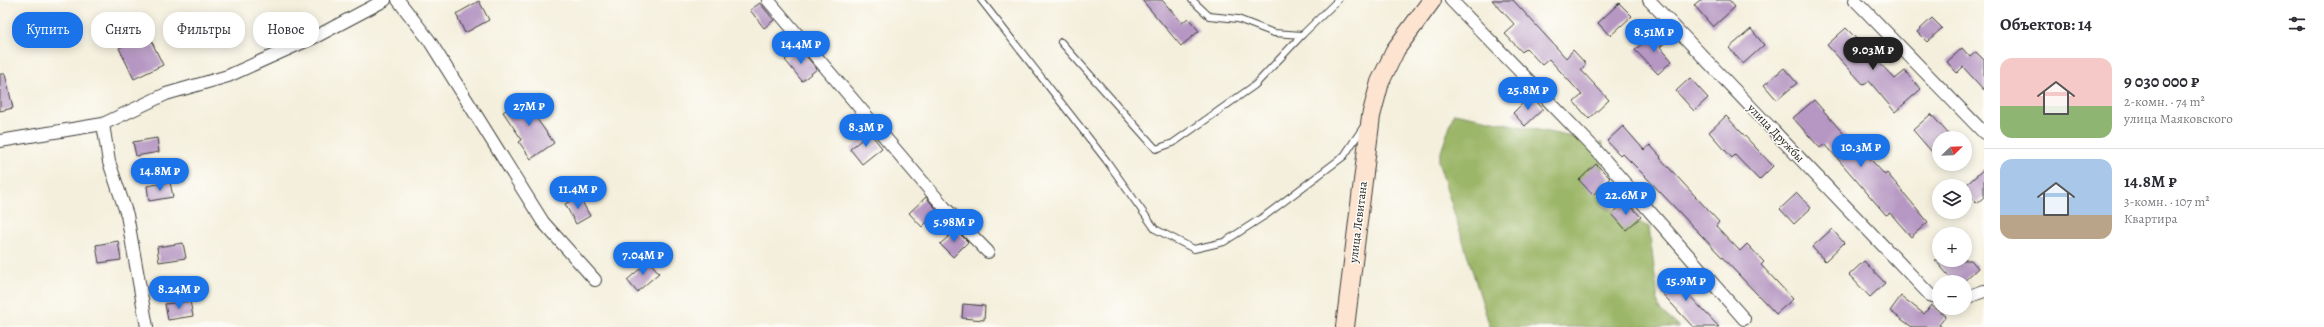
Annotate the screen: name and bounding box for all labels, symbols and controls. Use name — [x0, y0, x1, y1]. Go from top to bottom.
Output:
chip: Купить — [12, 12, 83, 48]
chip: Снять — [91, 12, 155, 48]
chip: Фильтры — [163, 12, 245, 48]
chip: Новое — [253, 12, 319, 48]
text: Объектов: 14 — [2000, 13, 2092, 36]
icon: filters — [2286, 13, 2308, 35]
pin: 8.51M ₽ — [1617, 19, 1691, 53]
text: 8.51M ₽ — [1634, 23, 1674, 40]
pin: 14.4M ₽ — [764, 31, 838, 65]
text: 14.4M ₽ — [781, 35, 821, 52]
pin: 9.03M ₽ — [1836, 37, 1910, 71]
text: 9.03M ₽ — [1852, 41, 1894, 58]
text: 9 030 000 ₽ — [2124, 70, 2199, 93]
icon: home — [2032, 74, 2080, 122]
pin: 25.8M ₽ — [1491, 77, 1565, 111]
text: 25.8M ₽ — [1507, 81, 1549, 98]
pin: 27M ₽ — [501, 93, 557, 127]
text: 2-комн. · 74 m² — [2124, 93, 2205, 110]
text: 27M ₽ — [513, 97, 545, 114]
street label: улица Дружбы — [1743, 100, 1808, 166]
text: улица Маяковского — [2124, 110, 2233, 127]
pin: 8.3M ₽ — [833, 114, 899, 148]
text: 8.3M ₽ — [848, 118, 884, 135]
north arrow — [1932, 131, 1972, 171]
map controls — [1932, 131, 1972, 315]
pin: 10.3M ₽ — [1824, 134, 1898, 168]
text: 10.3M ₽ — [1841, 138, 1881, 155]
pin: 14.8M ₽ — [123, 158, 197, 192]
text: 14.8M ₽ — [140, 162, 180, 179]
text: 14.8M ₽ — [2124, 170, 2177, 193]
icon: home — [2032, 175, 2080, 223]
pin: 11.4M ₽ — [541, 176, 615, 210]
button: layers — [1932, 179, 1972, 219]
text: 11.4M ₽ — [559, 180, 597, 197]
street label: улица Левитана — [1345, 180, 1371, 265]
pin: 22.6M ₽ — [1589, 182, 1663, 216]
text: 22.6M ₽ — [1605, 186, 1647, 203]
text: 3-комн. · 107 m² — [2124, 193, 2210, 210]
pin: 5.98M ₽ — [917, 209, 991, 243]
text: Квартира — [2124, 210, 2178, 227]
text: 5.98M ₽ — [933, 213, 975, 230]
button: + — [1932, 227, 1972, 267]
pin: 7.04M ₽ — [606, 242, 680, 276]
text: 7.04M ₽ — [622, 246, 664, 263]
pin: 15.9M ₽ — [1649, 268, 1723, 302]
text: 15.9M ₽ — [1666, 272, 1706, 289]
button: − — [1932, 275, 1972, 315]
pin: 8.24M ₽ — [142, 276, 216, 310]
text: 8.24M ₽ — [158, 280, 200, 297]

